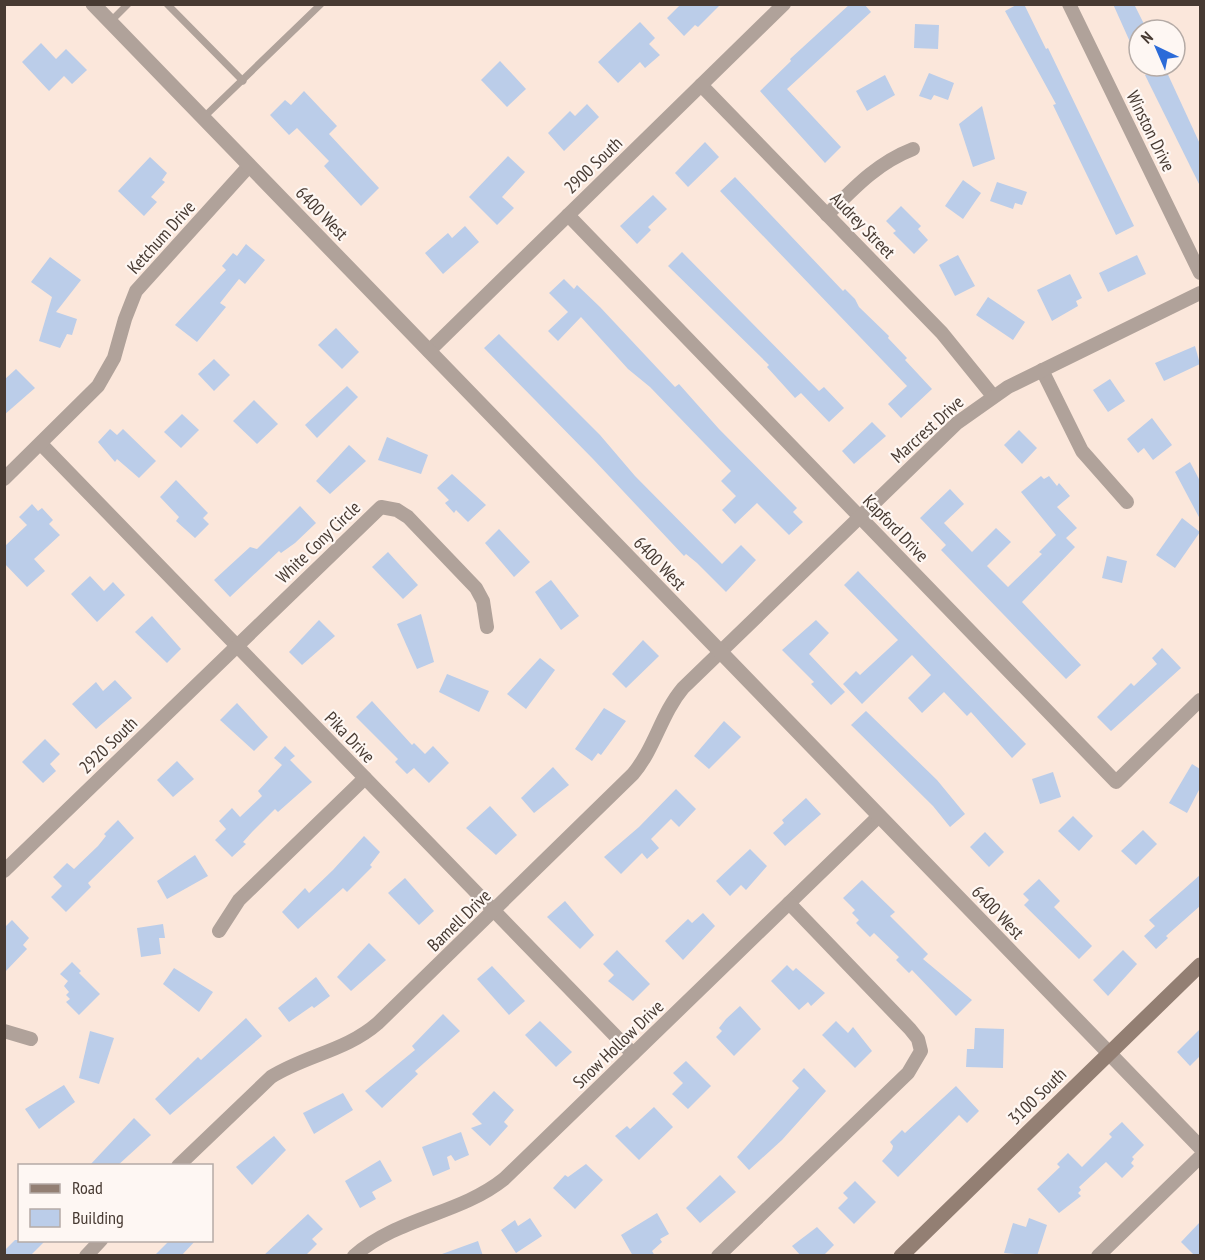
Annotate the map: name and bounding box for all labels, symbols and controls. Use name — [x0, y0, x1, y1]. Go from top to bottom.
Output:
north arrow — [1127, 18, 1187, 78]
text: N — [1137, 27, 1157, 47]
street label: Winston Drive — [1122, 87, 1180, 175]
street label: 2900 South — [559, 132, 627, 198]
street label: 6400 West — [291, 181, 353, 245]
street label: Audrey Street — [826, 187, 900, 263]
street label: Ketchum Drive — [122, 196, 200, 278]
street label: Marcrest Drive — [886, 390, 968, 468]
street label: Kapford Drive — [858, 489, 934, 567]
street label: White Cony Circle — [271, 496, 365, 588]
street label: 6400 West — [629, 531, 691, 595]
street label: Pika Drive — [320, 706, 380, 768]
street label: 2920 South — [74, 712, 142, 778]
street label: 6400 West — [967, 880, 1029, 944]
street label: Bamell Drive — [422, 884, 496, 956]
street label: Snow Hollow Drive — [568, 995, 668, 1093]
street label: 3100 South — [1003, 1063, 1071, 1129]
legend — [18, 1164, 213, 1242]
text: Road — [72, 1176, 103, 1199]
text: Building — [72, 1206, 124, 1229]

